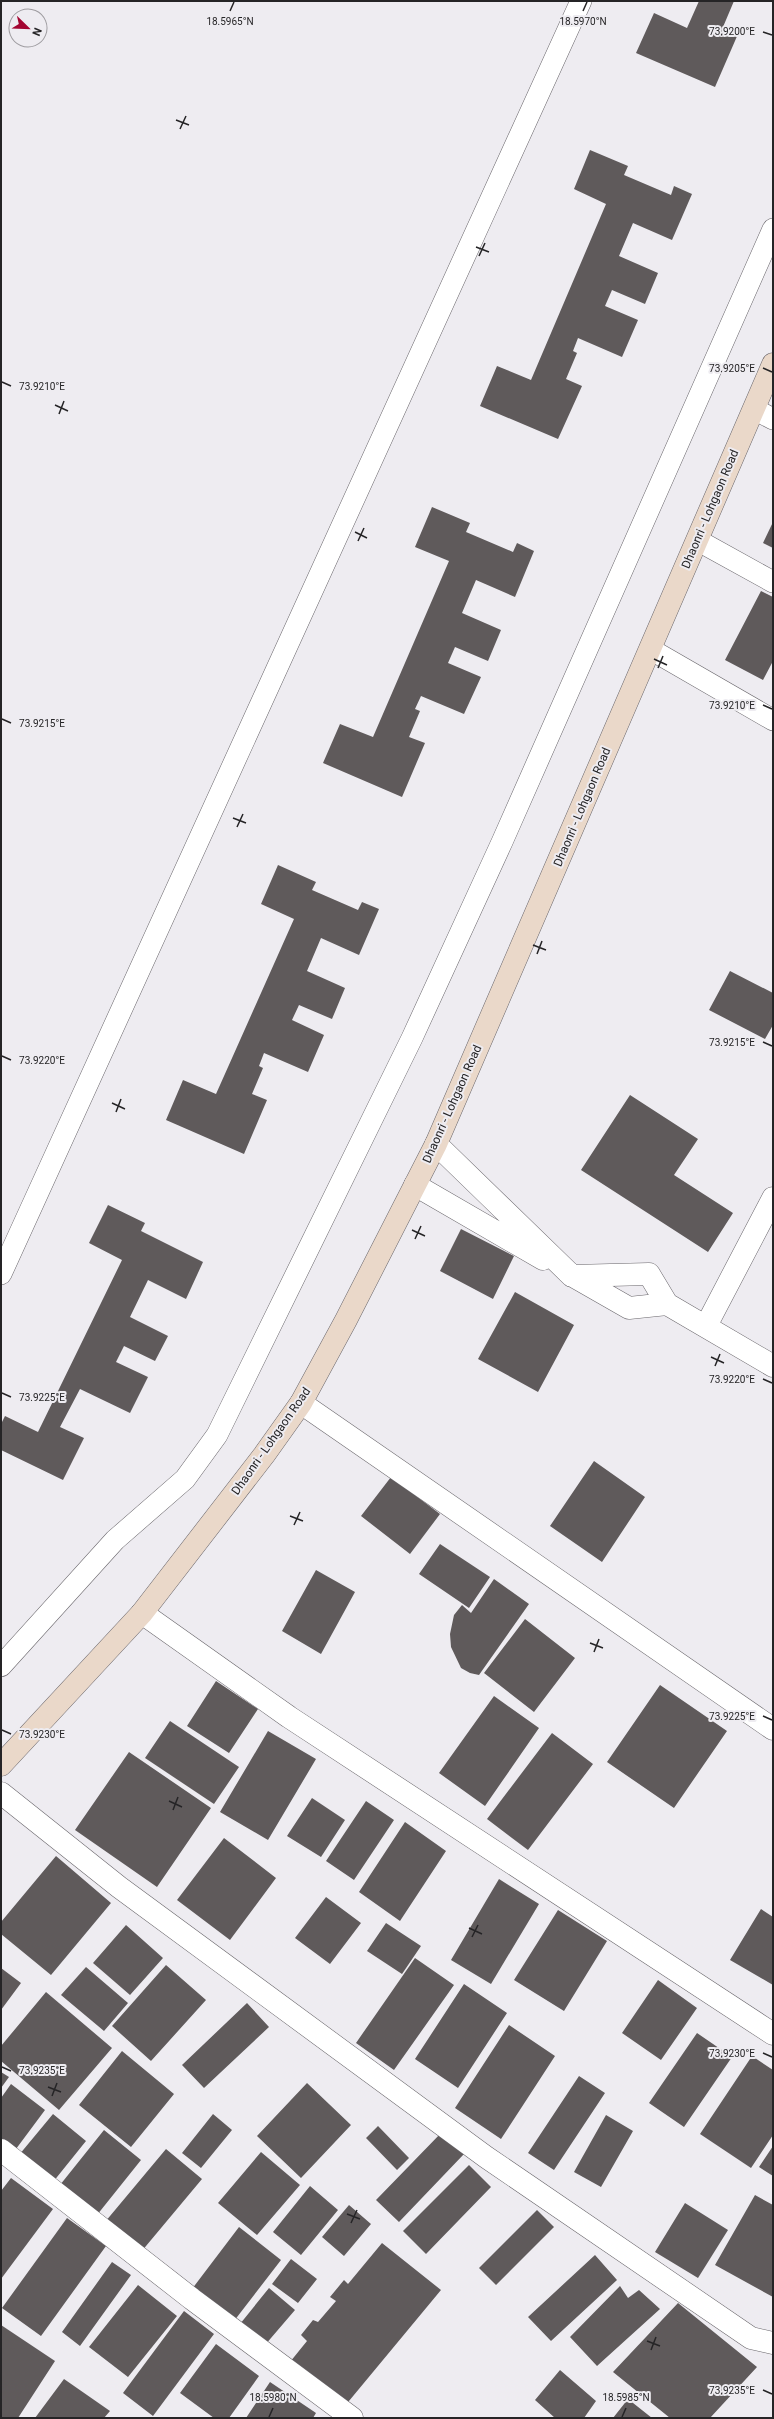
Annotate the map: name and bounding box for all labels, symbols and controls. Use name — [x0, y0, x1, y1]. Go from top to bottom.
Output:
north arrow — [8, 8, 48, 48]
text: 18.5965°N — [206, 16, 254, 27]
text: 18.5970°N — [559, 16, 607, 27]
text: N — [29, 26, 44, 38]
text: 73.9200°E — [709, 26, 755, 37]
text: 73.9205°E — [709, 363, 755, 374]
text: 73.9210°E — [19, 381, 65, 392]
street label: Dhaonri - Lohgaon Road — [679, 447, 741, 571]
text: 73.9210°E — [709, 700, 755, 711]
text: 73.9215°E — [19, 718, 65, 729]
street label: Dhaonri - Lohgaon Road — [551, 745, 613, 869]
text: 73.9215°E — [709, 1037, 755, 1048]
street label: Dhaonri - Lohgaon Road — [420, 1043, 484, 1165]
text: 73.9220°E — [19, 1055, 65, 1066]
text: 73.9220°E — [709, 1374, 755, 1385]
street label: Dhaonri - Lohgaon Road — [229, 1385, 313, 1497]
text: 73.9225°E — [19, 1392, 65, 1403]
text: 73.9225°E — [709, 1711, 755, 1722]
text: 73.9230°E — [19, 1729, 65, 1740]
text: 73.9230°E — [709, 2048, 755, 2059]
text: 73.9235°E — [19, 2065, 65, 2076]
text: 73.9235°E — [709, 2385, 755, 2396]
text: 18.5980°N — [249, 2392, 297, 2403]
text: 18.5985°N — [602, 2392, 650, 2403]

